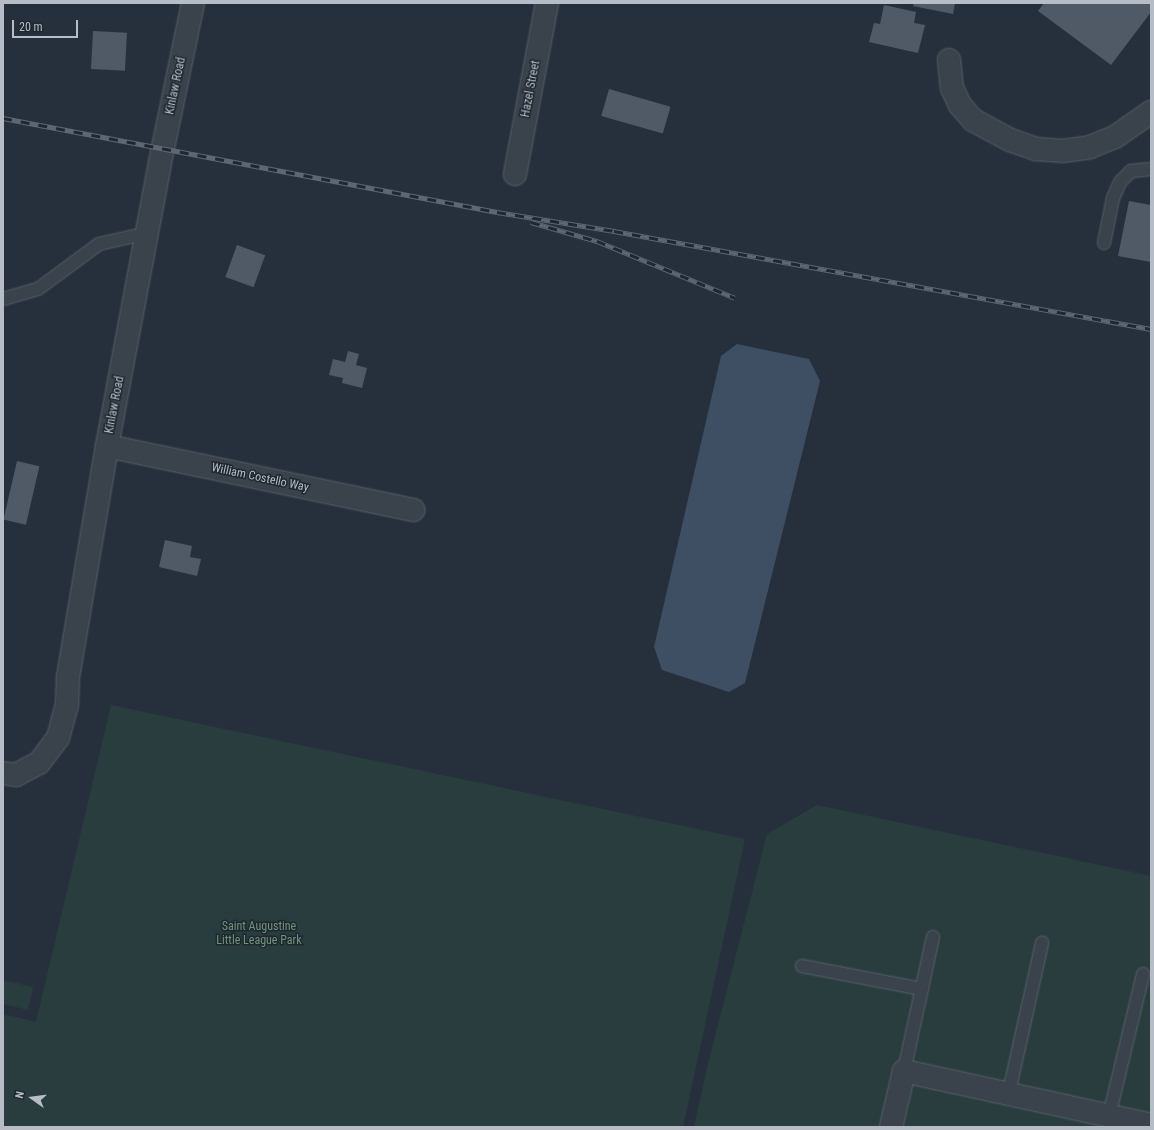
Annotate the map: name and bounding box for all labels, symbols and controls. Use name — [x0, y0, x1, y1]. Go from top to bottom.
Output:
scale bar — [14, 12, 80, 38]
text: 20 m — [19, 20, 43, 34]
street label: Kinlaw Road — [163, 56, 189, 116]
street label: Hazel Street — [518, 59, 544, 119]
street label: Kinlaw Road — [102, 375, 128, 435]
street label: William Costello Way — [210, 461, 310, 495]
park label: Saint Augustine Little League Park — [216, 920, 302, 948]
north arrow — [12, 1078, 52, 1118]
text: N — [13, 1090, 27, 1100]

